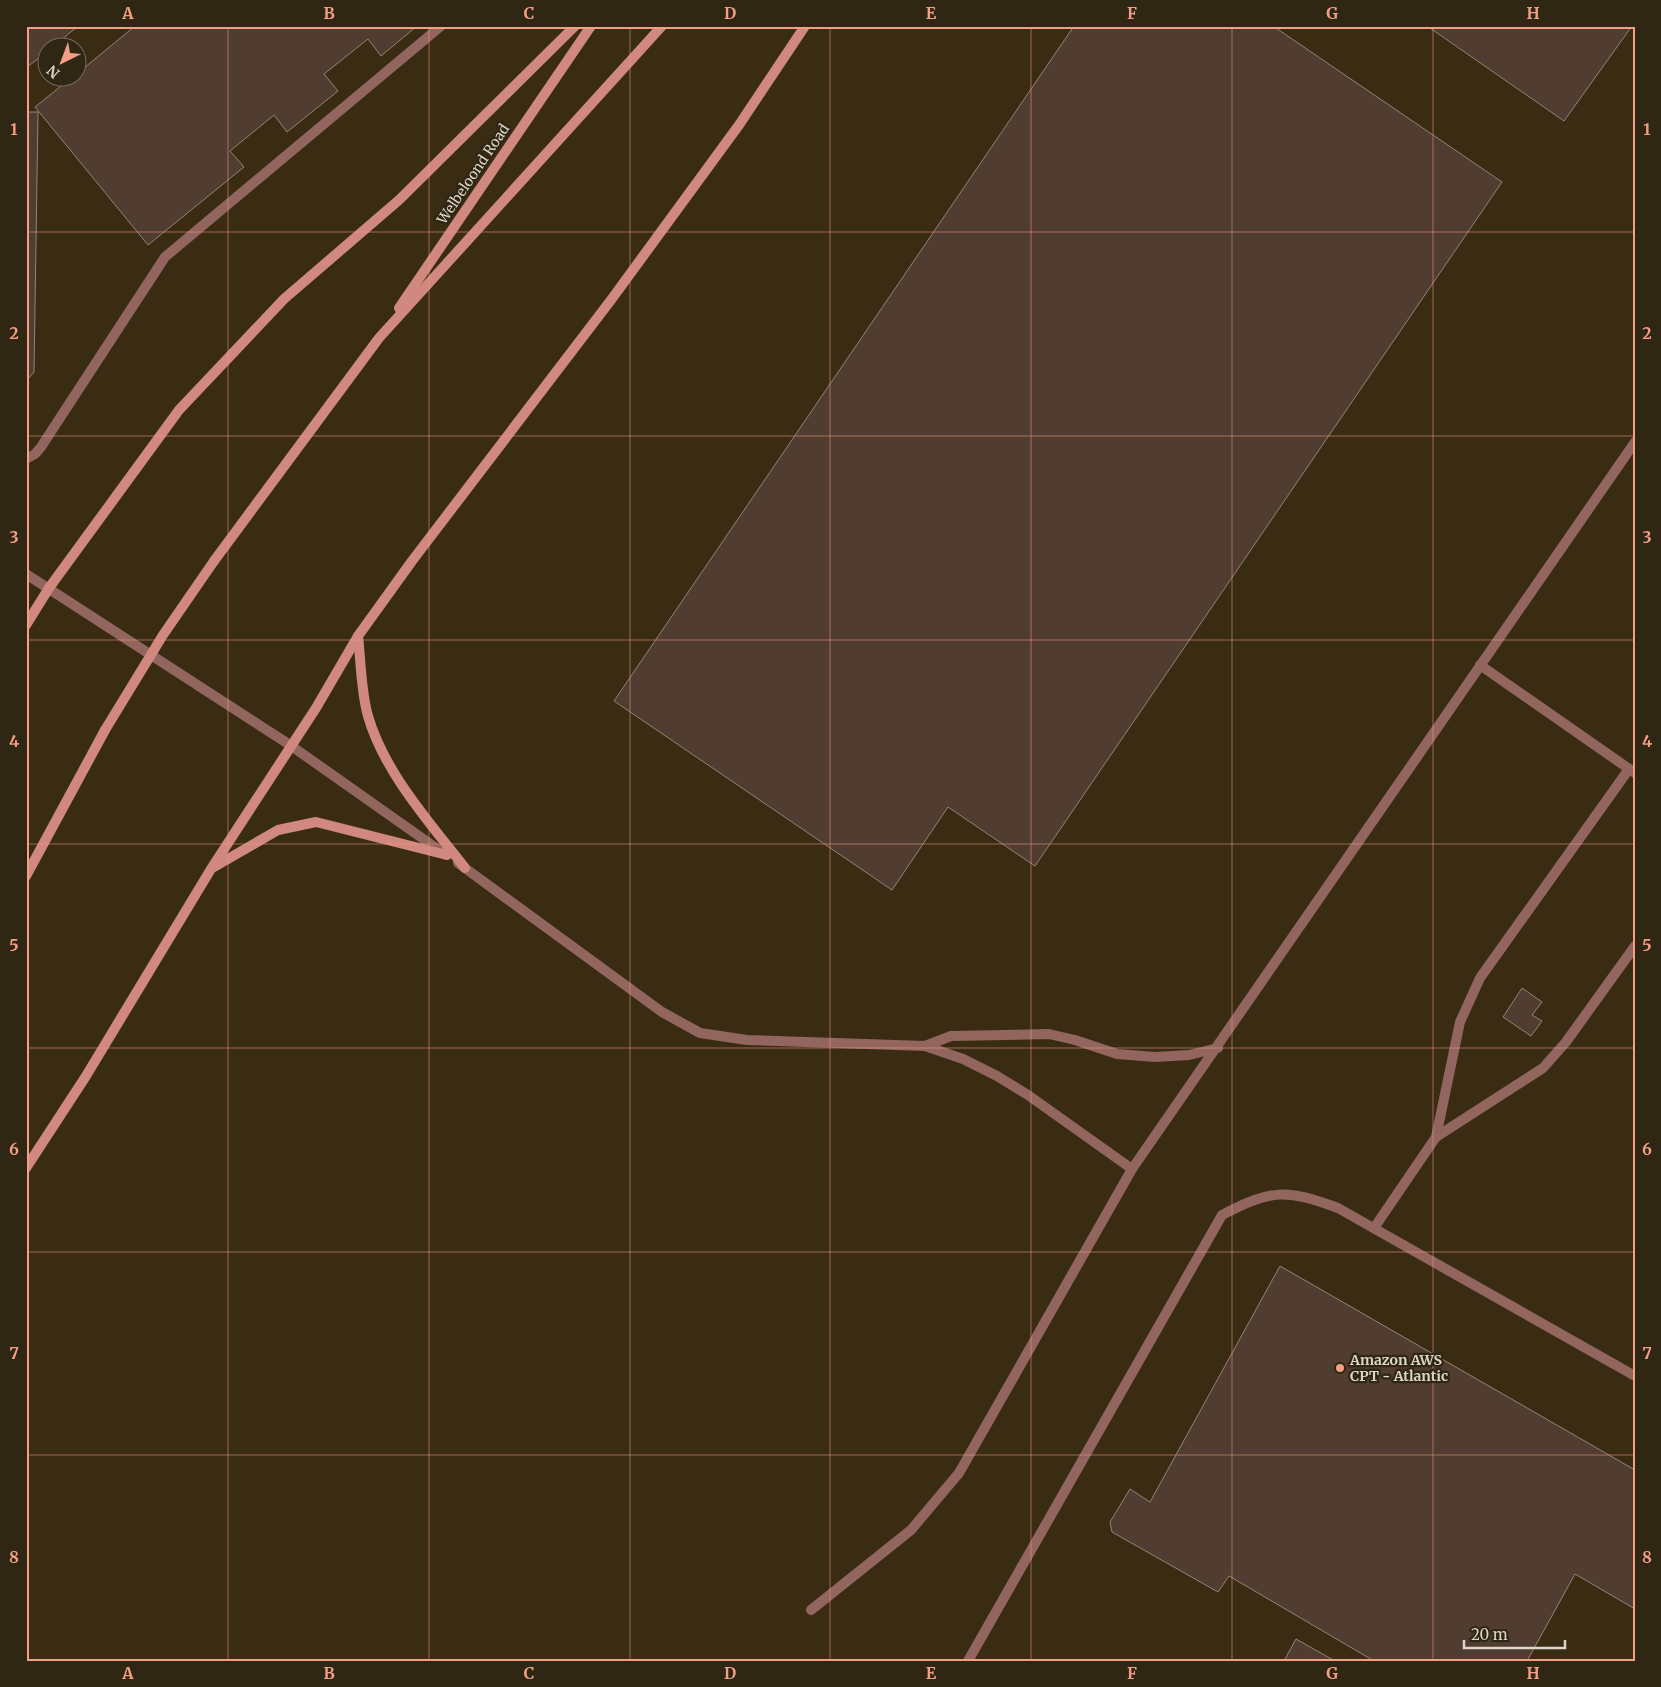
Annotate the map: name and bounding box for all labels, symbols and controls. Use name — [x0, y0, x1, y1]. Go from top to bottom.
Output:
text: A — [121, 3, 134, 23]
text: B — [323, 3, 335, 23]
text: C — [524, 3, 534, 23]
text: D — [724, 3, 736, 23]
text: E — [926, 3, 937, 23]
text: F — [1127, 3, 1137, 23]
text: G — [1326, 3, 1338, 23]
text: H — [1526, 3, 1540, 23]
north arrow — [38, 38, 88, 88]
text: N — [43, 61, 63, 82]
text: 1 — [10, 119, 18, 139]
text: 1 — [1643, 119, 1651, 139]
street label: Welbeloond Road — [432, 120, 513, 228]
text: 2 — [9, 323, 19, 343]
text: 2 — [1642, 323, 1652, 343]
text: 3 — [9, 527, 19, 547]
text: 3 — [1642, 527, 1652, 547]
text: 4 — [9, 731, 19, 751]
text: 4 — [1642, 731, 1652, 751]
text: 5 — [9, 935, 19, 955]
text: 5 — [1642, 935, 1652, 955]
text: 6 — [9, 1139, 19, 1159]
text: 6 — [1642, 1139, 1652, 1159]
text: 7 — [9, 1343, 19, 1363]
text: 7 — [1642, 1343, 1652, 1363]
place label: Amazon AWS CPT - Atlantic — [1349, 1351, 1448, 1385]
marker: Amazon AWS CPT - Atlantic — [1334, 1362, 1346, 1374]
text: 8 — [9, 1547, 19, 1567]
text: 8 — [1642, 1547, 1652, 1567]
scale bar — [1464, 1617, 1565, 1649]
text: 20 m — [1471, 1625, 1508, 1644]
text: A — [121, 1663, 134, 1683]
text: B — [323, 1663, 335, 1683]
text: C — [524, 1663, 534, 1683]
text: D — [724, 1663, 736, 1683]
text: E — [926, 1663, 937, 1683]
text: F — [1127, 1663, 1137, 1683]
text: G — [1326, 1663, 1338, 1683]
text: H — [1526, 1663, 1540, 1683]

